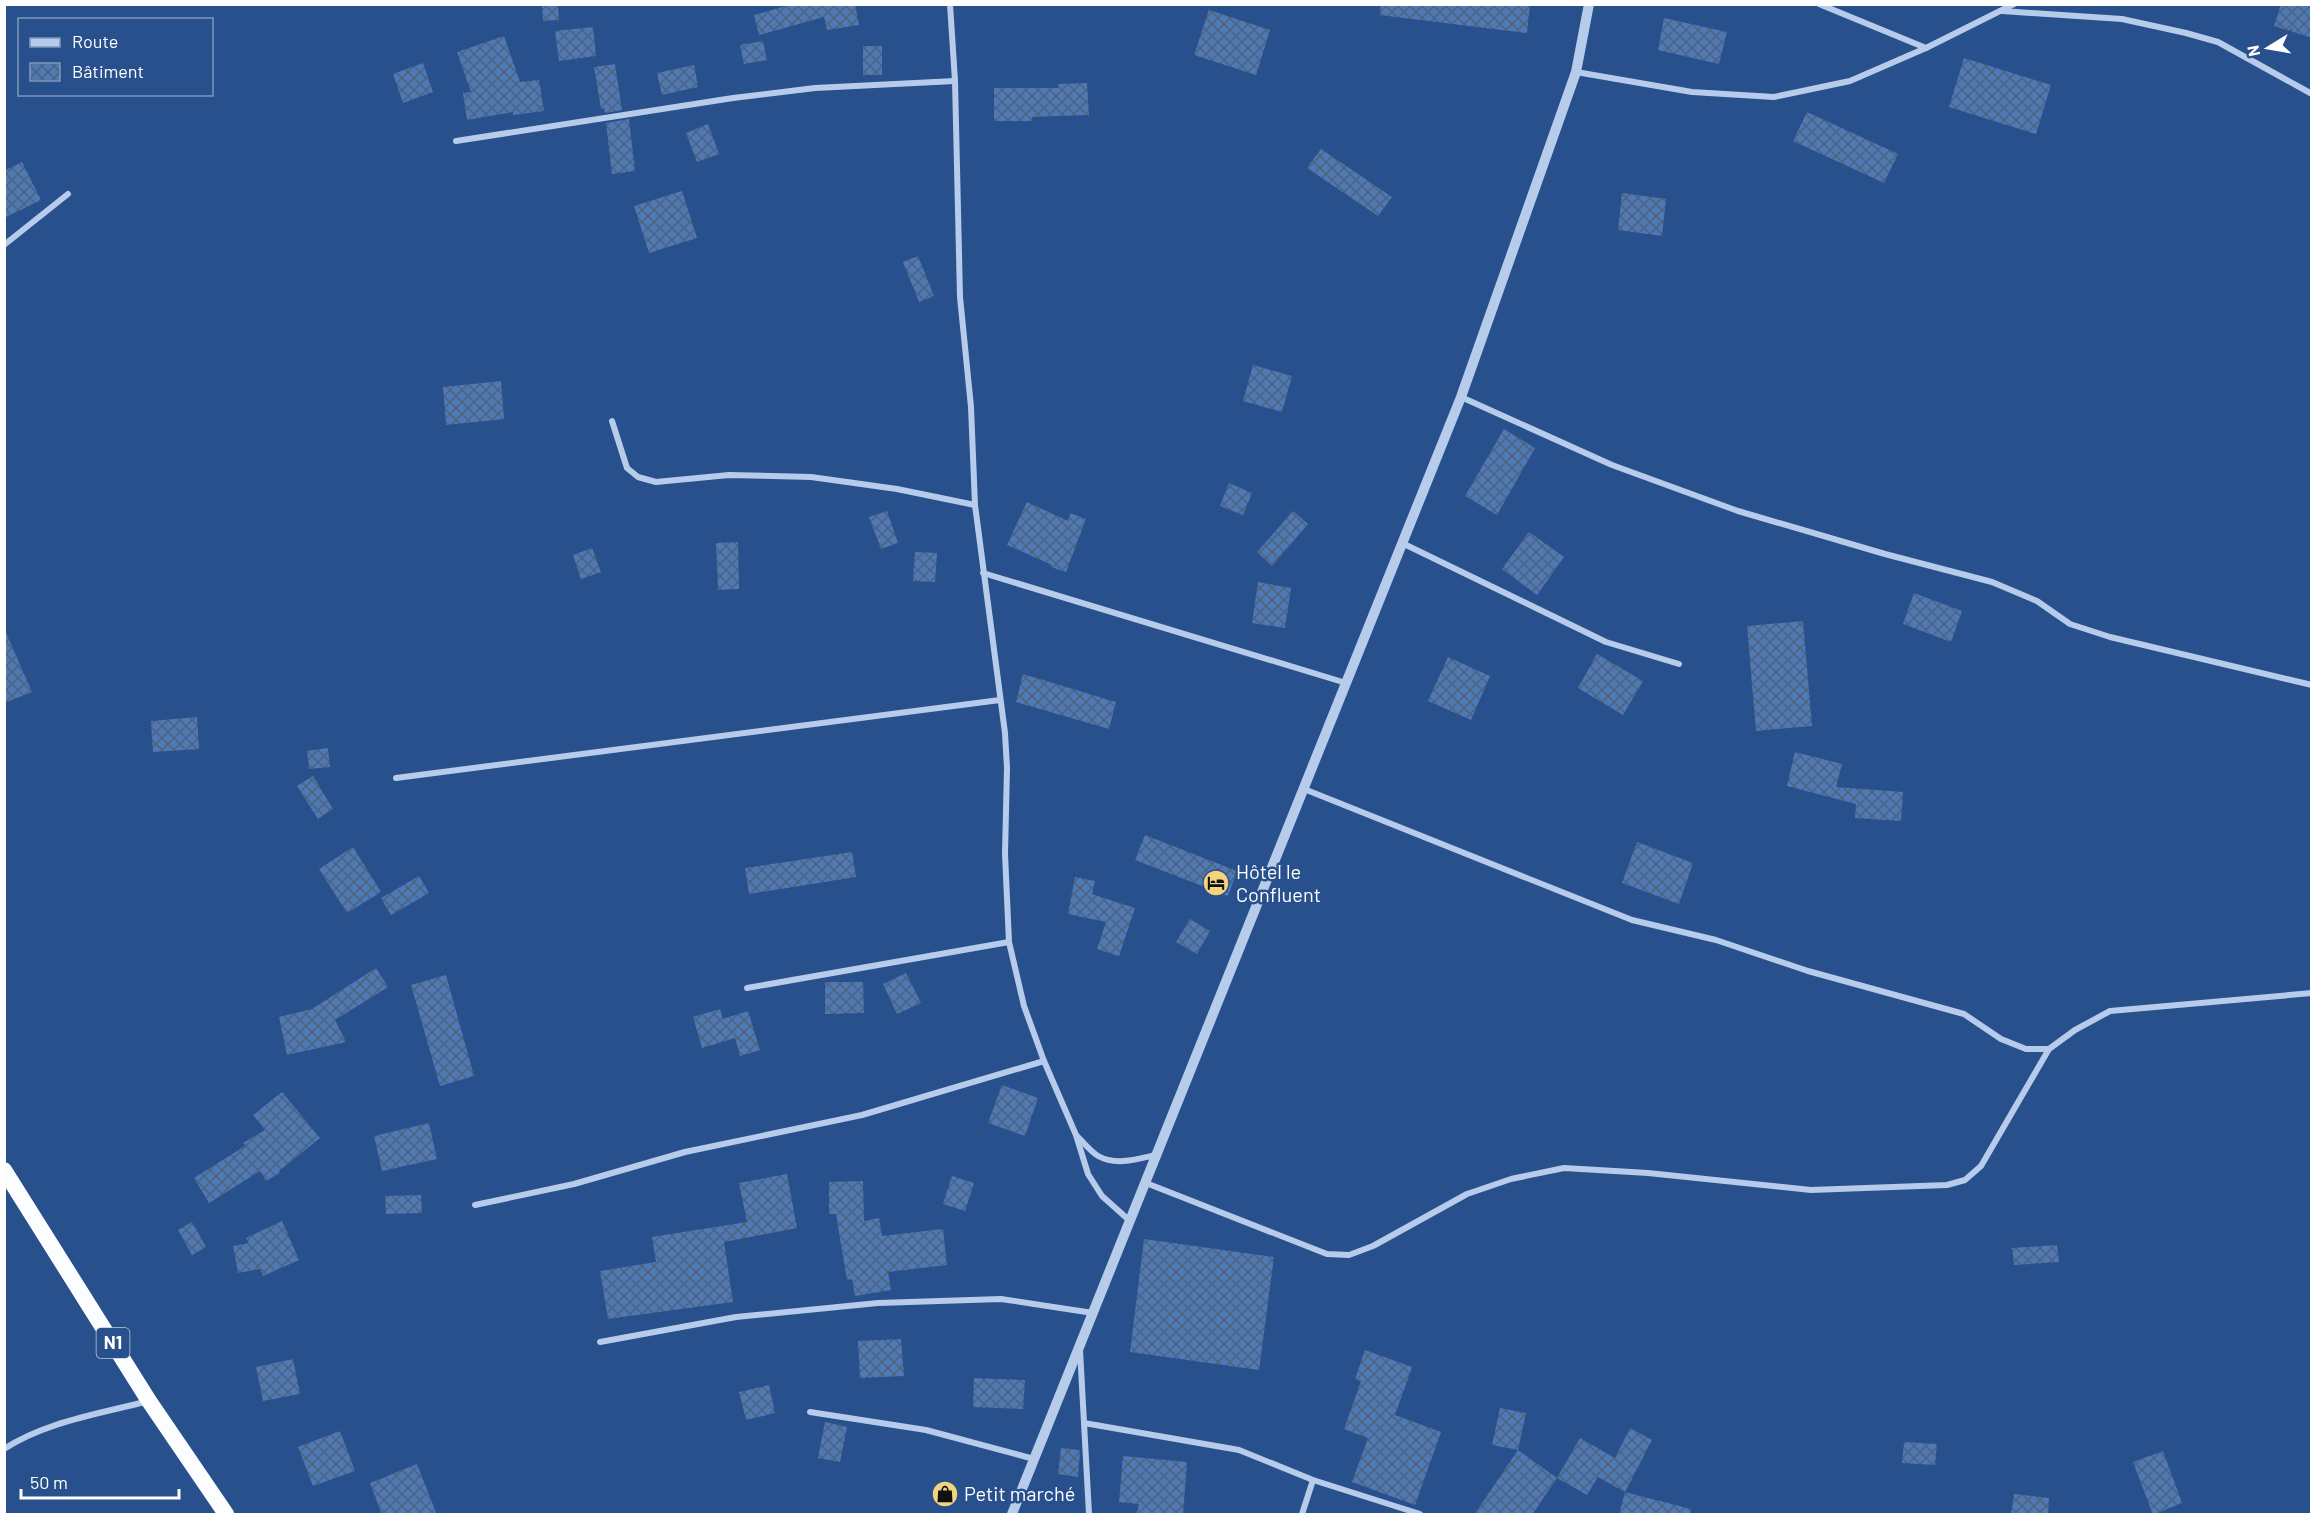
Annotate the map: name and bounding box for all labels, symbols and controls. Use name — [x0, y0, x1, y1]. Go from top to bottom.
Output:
legend — [18, 18, 213, 96]
north arrow — [2238, 18, 2298, 78]
text: Route — [72, 30, 118, 52]
text: N — [2242, 44, 2263, 58]
text: Bâtiment — [72, 60, 144, 82]
place label: Hôtel le Confluent — [1236, 859, 1321, 906]
hotel icon: Hôtel le Confluent — [1201, 868, 1231, 898]
road number: N1 — [96, 1328, 130, 1358]
scale bar — [21, 1462, 178, 1500]
text: 50 m — [30, 1471, 68, 1493]
shop icon: Petit marché — [930, 1479, 960, 1509]
place label: Petit marché — [964, 1481, 1075, 1505]

